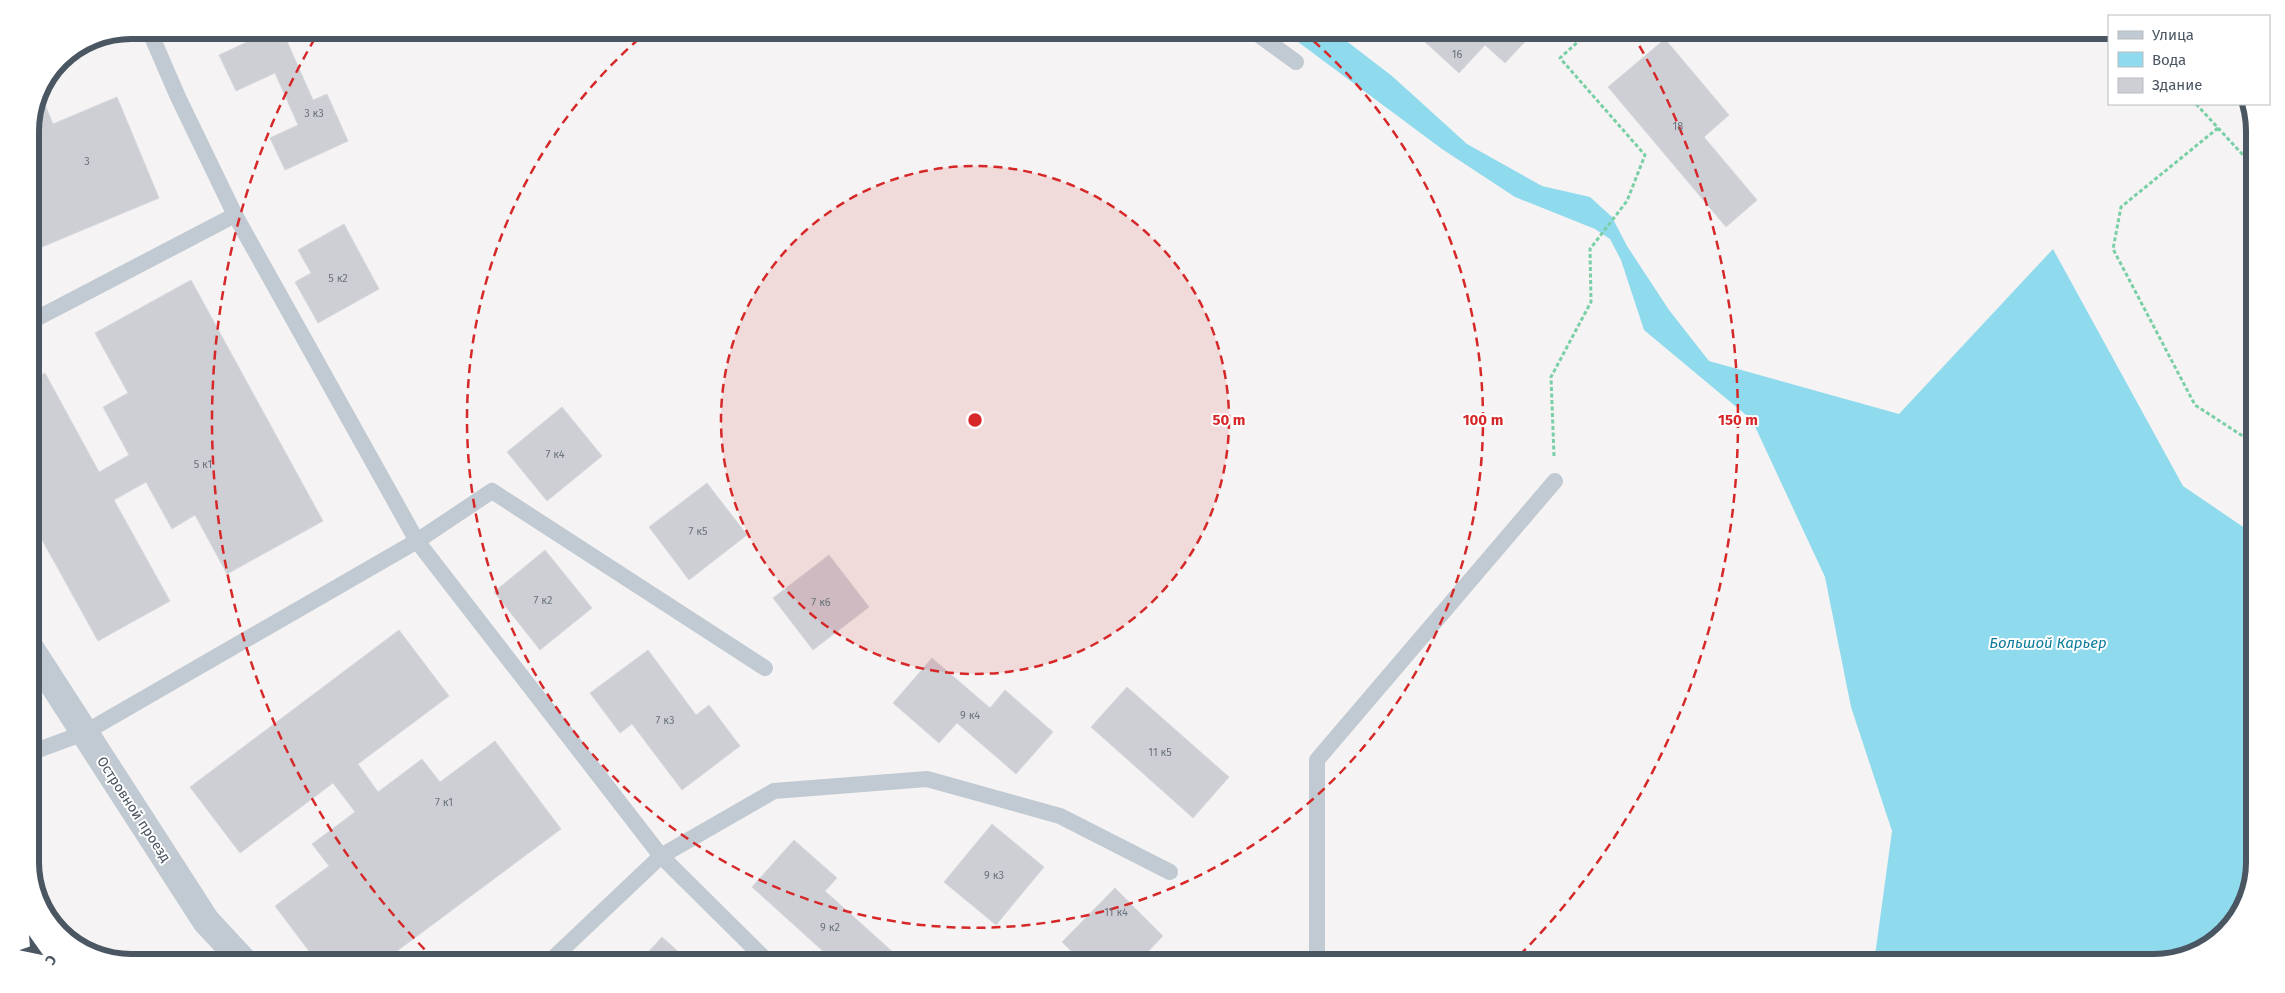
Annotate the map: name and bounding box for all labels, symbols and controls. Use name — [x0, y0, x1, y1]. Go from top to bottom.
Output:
legend — [2108, 15, 2270, 105]
text: Улица — [2152, 26, 2194, 44]
house number: 16 — [1452, 48, 1462, 61]
text: Вода — [2152, 51, 2186, 69]
text: Здание — [2152, 76, 2202, 94]
house number: 3 к3 — [304, 107, 324, 120]
house number: 18 — [1673, 120, 1683, 133]
house number: 3 — [84, 155, 90, 168]
house number: 5 к2 — [328, 272, 348, 285]
centre of rings — [966, 411, 984, 429]
text: 50 m — [1212, 411, 1246, 429]
text: 100 m — [1463, 411, 1503, 429]
text: 150 m — [1718, 411, 1758, 429]
house number: 7 к4 — [545, 448, 565, 461]
house number: 5 к1 — [194, 458, 212, 471]
house number: 7 к5 — [689, 525, 708, 538]
house number: 7 к2 — [534, 594, 552, 607]
house number: 7 к6 — [811, 596, 831, 609]
water label: Большой Карьер — [1989, 634, 2107, 652]
house number: 9 к4 — [960, 709, 980, 722]
house number: 7 к3 — [656, 714, 675, 727]
house number: 11 к5 — [1148, 746, 1172, 759]
street label: Островной проезд — [93, 753, 174, 865]
house number: 7 к1 — [435, 796, 453, 809]
house number: 9 к3 — [984, 869, 1004, 882]
house number: 11 к4 — [1104, 906, 1128, 919]
house number: 9 к2 — [820, 921, 840, 934]
north arrow — [15, 928, 65, 978]
text: С — [41, 952, 60, 968]

